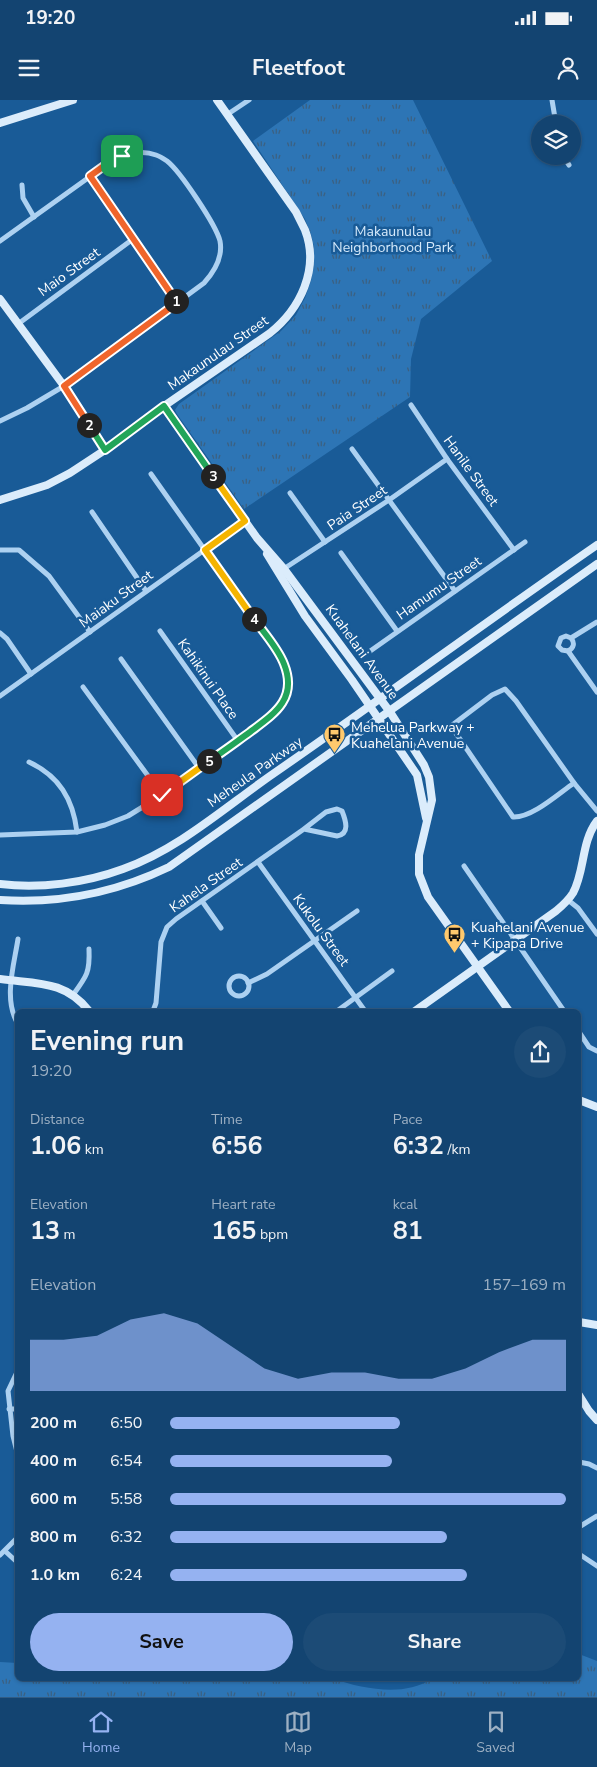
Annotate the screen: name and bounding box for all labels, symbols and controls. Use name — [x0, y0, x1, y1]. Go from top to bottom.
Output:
text: 19:20 — [25, 5, 75, 31]
text: Fleetfoot — [252, 53, 345, 83]
icon: menu — [15, 54, 43, 82]
icon: person — [554, 54, 582, 82]
map controls — [531, 115, 581, 165]
button: layers — [531, 115, 581, 165]
pin — [101, 135, 143, 177]
icon: arrive — [108, 142, 136, 170]
park label: Makaunulau Neighborhood Park — [332, 222, 455, 257]
street label: Maio Street — [34, 243, 104, 301]
pin: 1 — [164, 288, 188, 314]
text: 1 — [172, 292, 181, 311]
street label: Makaunulau Street — [164, 311, 272, 395]
pin: 2 — [76, 412, 102, 438]
text: 2 — [85, 416, 94, 435]
street label: Hanile Street — [439, 432, 503, 510]
pin: 3 — [200, 464, 226, 488]
text: 3 — [209, 467, 218, 486]
street label: Paia Street — [323, 481, 391, 535]
street label: Hamumu Street — [393, 552, 485, 624]
street label: Maiaku Street — [75, 566, 157, 632]
street label: Kuahelani Avenue — [321, 601, 403, 703]
pin: 4 — [242, 606, 266, 632]
text: 4 — [250, 610, 259, 629]
street label: Kahikinui Place — [173, 635, 243, 723]
place label: Mehelua Parkway + Kuahelani Avenue — [351, 718, 475, 753]
bus stop icon: Mehelua Parkway + Kuahelani Avenue — [323, 723, 347, 754]
street label: Meheula Parkway — [204, 732, 307, 812]
pin: 5 — [196, 748, 222, 774]
text: 5 — [205, 752, 214, 771]
pin — [141, 774, 183, 816]
icon: check — [148, 781, 176, 809]
street label: Kahela Street — [166, 853, 246, 917]
street label: Kukolu Street — [288, 890, 354, 970]
place label: Kuahelani Avenue + Kipapa Drive — [471, 918, 584, 953]
bus stop icon: Kuahelani Avenue + Kipapa Drive — [443, 923, 467, 954]
text: Evening run — [30, 1022, 184, 1060]
button: share — [514, 1026, 566, 1078]
text: 19:20 — [30, 1060, 72, 1082]
text: Distance — [30, 1110, 84, 1129]
text: Time — [211, 1110, 242, 1129]
text: Pace — [393, 1110, 422, 1129]
text: 1.06 — [30, 1129, 81, 1163]
text: 6:56 — [211, 1129, 263, 1163]
text: 6:32 — [393, 1129, 444, 1163]
text: km — [81, 1140, 104, 1159]
text: /km — [444, 1140, 470, 1159]
text: Elevation — [30, 1195, 88, 1214]
text: Heart rate — [211, 1195, 275, 1214]
text: kcal — [393, 1195, 417, 1214]
text: 13 — [30, 1214, 60, 1248]
text: 165 — [211, 1214, 256, 1248]
text: 81 — [393, 1214, 423, 1248]
text: m — [60, 1225, 76, 1244]
text: bpm — [256, 1225, 288, 1244]
text: Elevation — [30, 1274, 96, 1296]
text: 157–169 m — [483, 1274, 566, 1296]
text: 200 m — [30, 1412, 77, 1434]
text: 6:50 — [110, 1412, 142, 1434]
text: 400 m — [30, 1450, 77, 1472]
text: 6:54 — [110, 1450, 142, 1472]
text: 600 m — [30, 1488, 77, 1510]
text: 5:58 — [110, 1488, 142, 1510]
text: 800 m — [30, 1526, 77, 1548]
text: 6:32 — [110, 1526, 142, 1548]
text: 1.0 km — [30, 1564, 80, 1586]
text: 6:24 — [110, 1564, 142, 1586]
button: Save — [30, 1613, 293, 1671]
button: Share — [303, 1613, 566, 1671]
tab: Home — [82, 1708, 120, 1757]
tab: Map — [284, 1708, 312, 1757]
tab: Saved — [476, 1708, 515, 1757]

